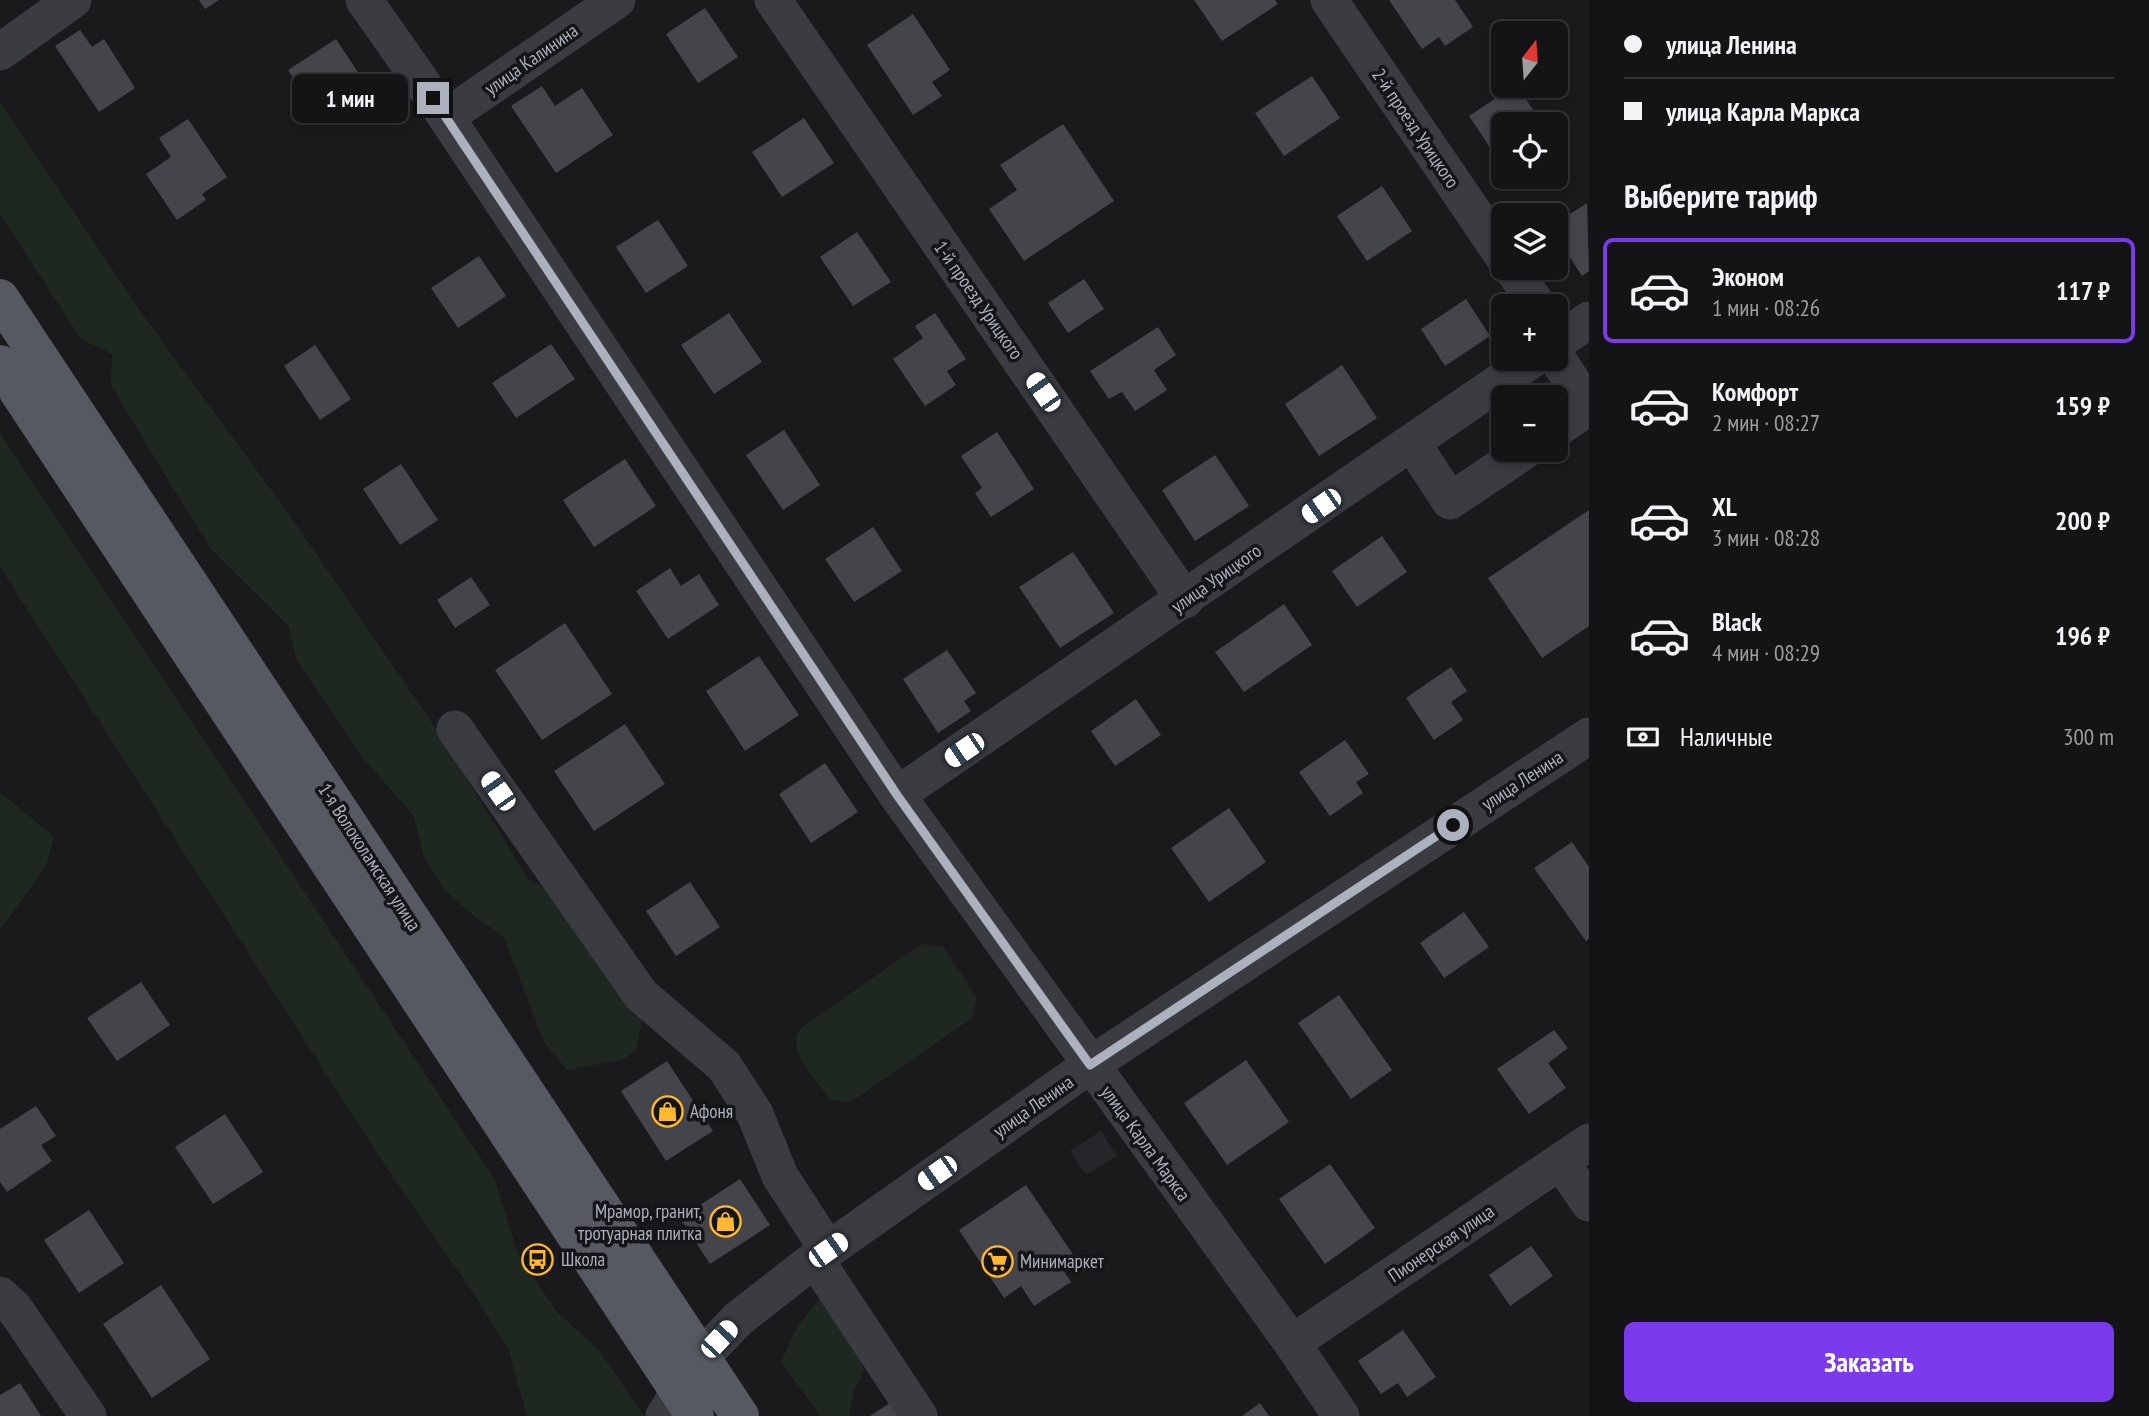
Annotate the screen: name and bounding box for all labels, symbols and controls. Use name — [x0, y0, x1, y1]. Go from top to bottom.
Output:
street label: улица Калинина — [480, 18, 582, 100]
north arrow — [1491, 21, 1568, 98]
map controls — [1491, 21, 1568, 462]
text: улица Ленина — [1666, 28, 1797, 61]
street label: 2-й проезд Урицкого — [1367, 64, 1465, 192]
callout: 1 мин — [293, 74, 408, 122]
route end — [417, 82, 449, 114]
text: 1 мин — [325, 84, 375, 113]
text: улица Карла Маркса — [1666, 95, 1860, 128]
button: locate — [1491, 112, 1568, 189]
text: Выберите тариф — [1624, 175, 1818, 217]
button: layers — [1491, 203, 1568, 280]
street label: 1-й проезд Урицкого — [929, 236, 1029, 364]
icon: car — [1628, 259, 1691, 322]
text: Эконом — [1712, 260, 1784, 293]
text: 117 ₽ — [2056, 274, 2110, 307]
text: 1 мин · 08:26 — [1712, 293, 1820, 322]
button: + — [1491, 294, 1568, 371]
car — [1023, 369, 1064, 415]
icon: car — [1628, 374, 1691, 437]
text: Комфорт — [1712, 375, 1798, 408]
button: − — [1491, 385, 1568, 462]
text: 159 ₽ — [2055, 389, 2110, 422]
text: 2 мин · 08:27 — [1712, 408, 1820, 437]
car — [1298, 485, 1345, 527]
icon: car — [1628, 489, 1691, 552]
text: XL — [1712, 490, 1737, 523]
text: 200 ₽ — [2055, 504, 2110, 537]
text: 3 мин · 08:28 — [1712, 523, 1820, 552]
street label: улица Урицкого — [1166, 538, 1266, 618]
icon: car — [1628, 604, 1691, 667]
text: Black — [1712, 605, 1762, 638]
text: 196 ₽ — [2055, 619, 2110, 652]
text: 4 мин · 08:29 — [1712, 638, 1820, 667]
icon: cash — [1624, 718, 1662, 756]
text: Наличные — [1680, 720, 1773, 753]
text: 300 m — [2063, 722, 2114, 751]
car — [941, 730, 988, 770]
street label: улица Ленина — [1477, 745, 1567, 815]
car — [478, 768, 519, 814]
street label: 1-я Волоколамская улица — [313, 779, 427, 935]
route start — [1437, 809, 1469, 841]
street label: улица Ленина — [988, 1070, 1078, 1142]
street label: улица Карла Маркса — [1096, 1080, 1196, 1206]
shop icon: Афоня — [650, 1094, 684, 1128]
place label: Афоня — [690, 1099, 733, 1123]
car — [914, 1152, 961, 1194]
place label: Мрамор, гранит, тротуарная плитка — [578, 1199, 702, 1245]
street label: Пионерская улица — [1383, 1199, 1499, 1287]
shop icon: Мрамор, гранит, тротуарная плитка — [708, 1205, 742, 1239]
car — [805, 1229, 852, 1271]
bus stop icon: Школа — [521, 1242, 555, 1276]
supermarket icon: Минимаркет — [980, 1244, 1014, 1278]
place label: Школа — [561, 1247, 605, 1271]
place label: Минимаркет — [1020, 1249, 1105, 1273]
car — [697, 1316, 742, 1362]
button: Заказать — [1624, 1322, 2114, 1402]

